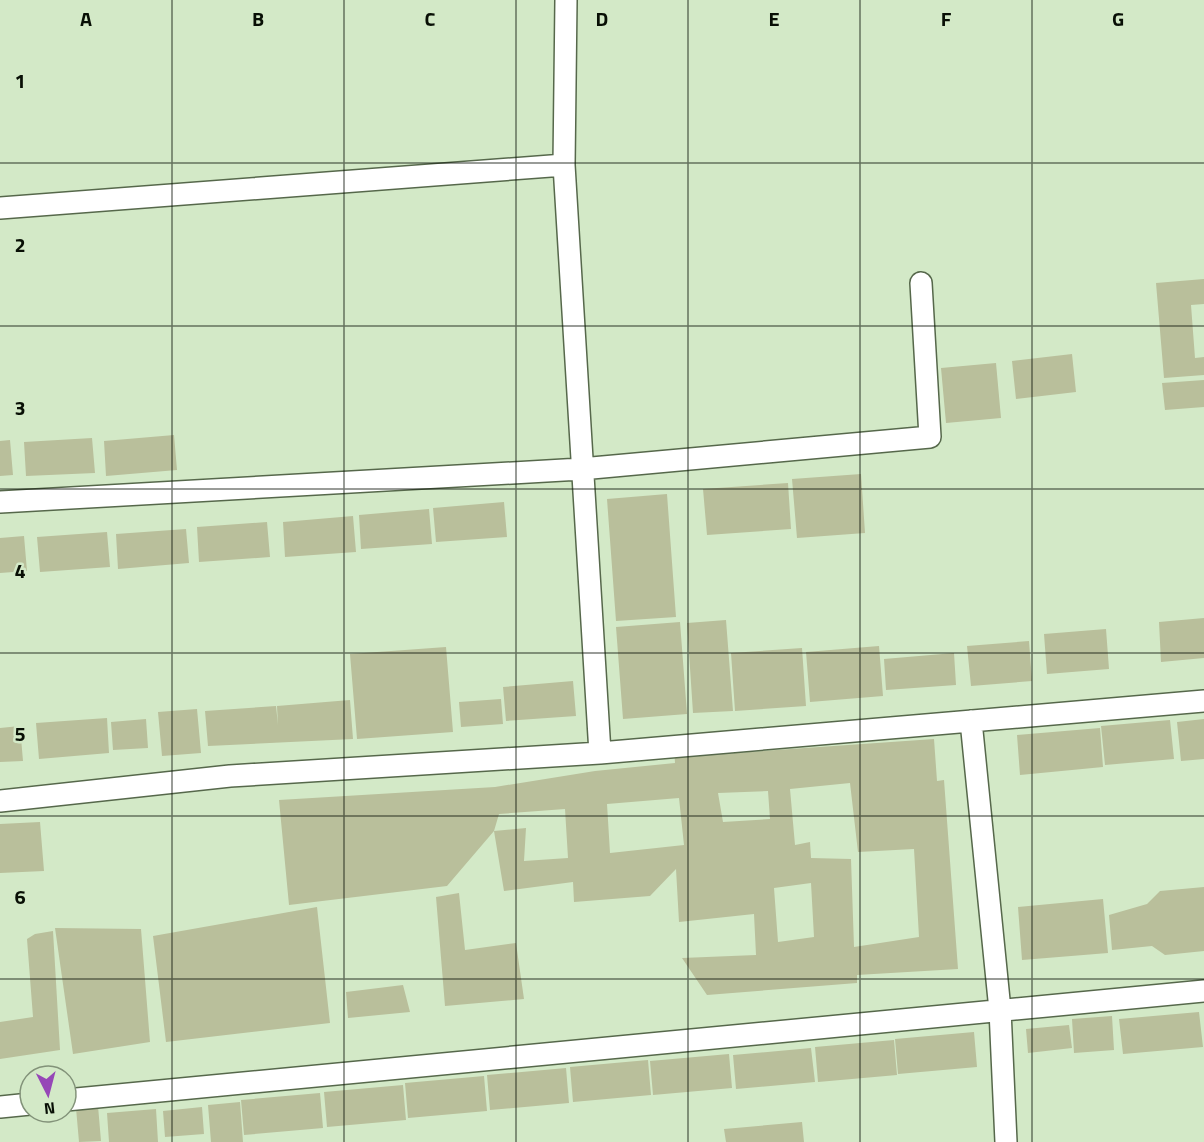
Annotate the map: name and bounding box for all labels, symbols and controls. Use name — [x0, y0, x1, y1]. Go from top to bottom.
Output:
text: A — [80, 3, 92, 34]
text: B — [252, 3, 264, 34]
text: C — [425, 3, 436, 34]
text: D — [596, 3, 608, 34]
text: E — [768, 3, 780, 34]
text: F — [941, 3, 952, 34]
text: G — [1112, 3, 1124, 34]
text: 1 — [14, 65, 26, 96]
text: 2 — [14, 229, 26, 260]
text: 3 — [14, 392, 26, 423]
text: 4 — [14, 555, 26, 586]
text: 5 — [14, 718, 26, 749]
text: 6 — [14, 881, 26, 912]
north arrow — [18, 1064, 78, 1124]
text: N — [43, 1096, 56, 1121]

